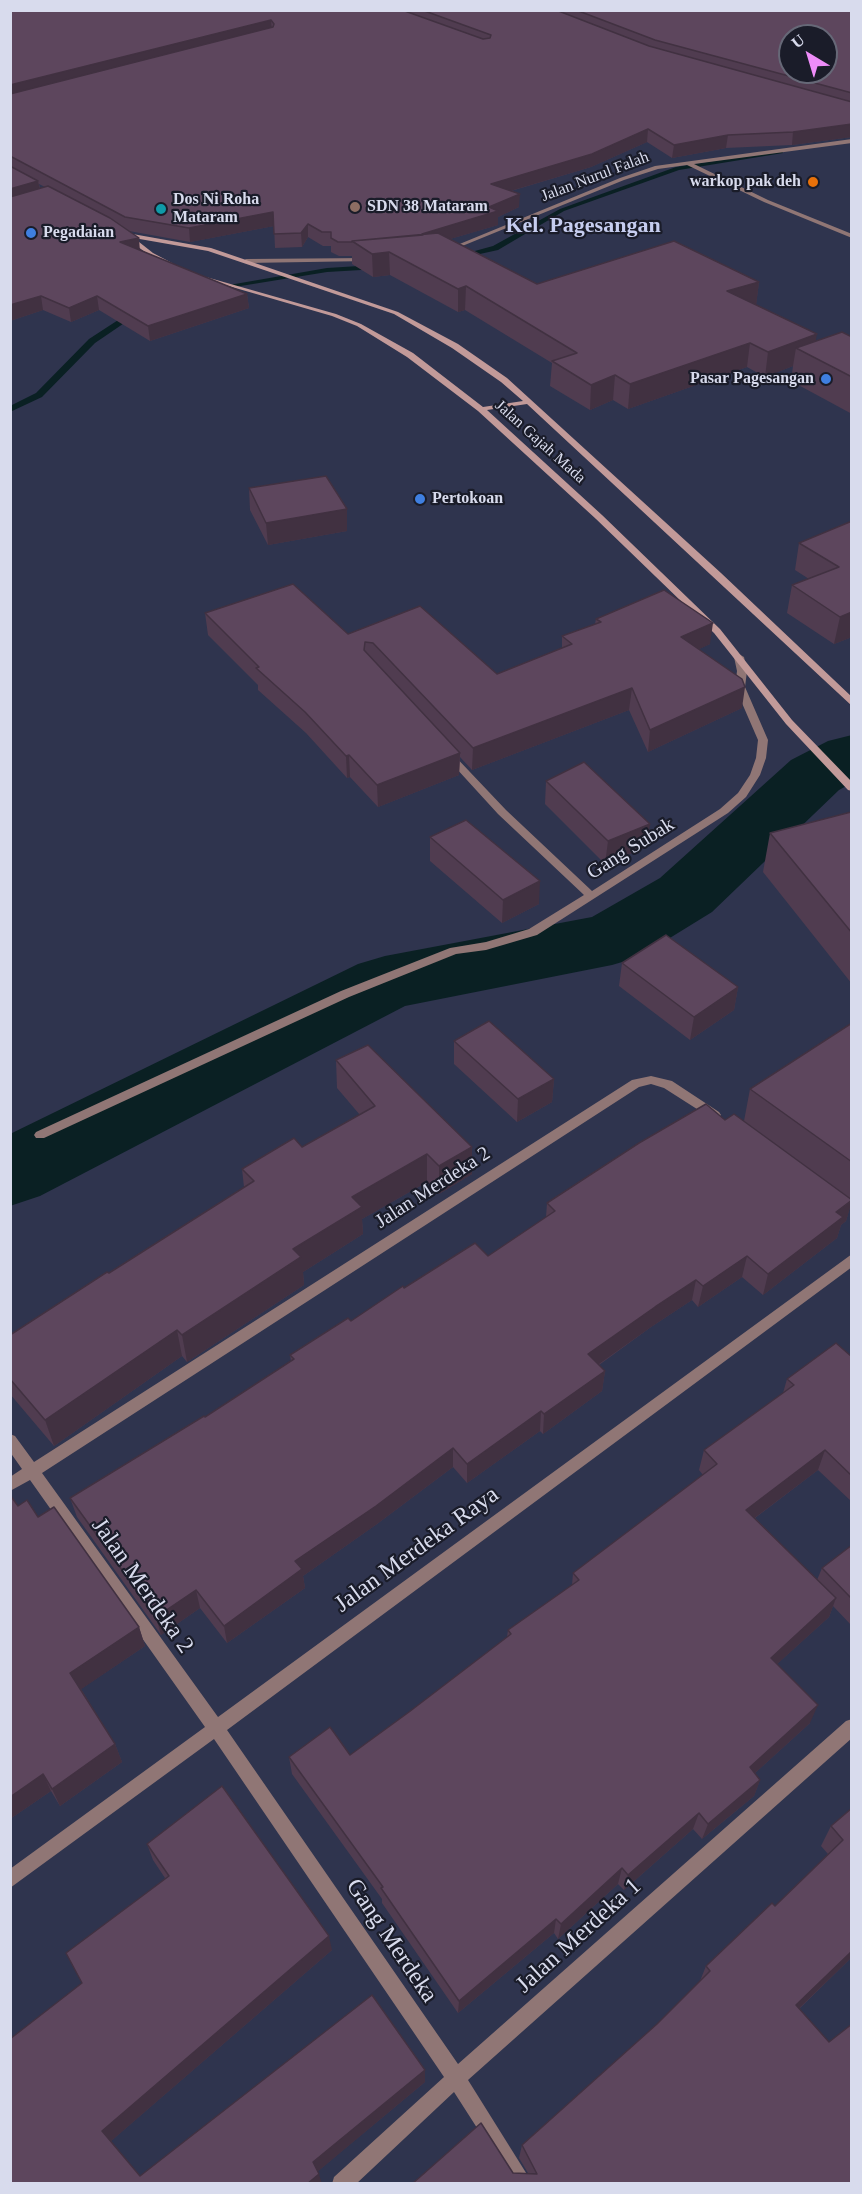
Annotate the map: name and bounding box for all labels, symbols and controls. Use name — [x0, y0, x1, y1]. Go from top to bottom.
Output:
north arrow — [778, 24, 838, 84]
text: U — [788, 31, 808, 51]
street label: Jalan Nurul Falah — [538, 148, 652, 206]
place label: warkop pak deh — [690, 172, 801, 192]
marker: warkop pak deh — [806, 175, 820, 189]
place label: Dos Ni Roha Mataram — [173, 190, 259, 228]
place label: SDN 38 Mataram — [367, 197, 488, 217]
marker: SDN 38 Mataram — [348, 200, 362, 214]
marker: Dos Ni Roha Mataram — [154, 202, 168, 216]
district label: Kel. Pagesangan — [505, 213, 661, 239]
place label: Pegadaian — [43, 223, 114, 243]
marker: Pegadaian — [24, 226, 38, 240]
place label: Pasar Pagesangan — [690, 369, 814, 389]
marker: Pasar Pagesangan — [819, 372, 833, 386]
street label: Jalan Gajah Mada — [491, 396, 589, 488]
place label: Pertokoan — [432, 489, 503, 509]
marker: Pertokoan — [413, 492, 427, 506]
street label: Gang Subak — [583, 813, 679, 885]
street label: Jalan Merdeka 2 — [371, 1142, 495, 1234]
street label: Jalan Merdeka Raya — [329, 1481, 505, 1619]
street label: Jalan Merdeka 2 — [85, 1513, 199, 1659]
street label: Jalan Merdeka 1 — [510, 1872, 648, 2000]
street label: Gang Merdeka — [339, 1874, 443, 2008]

